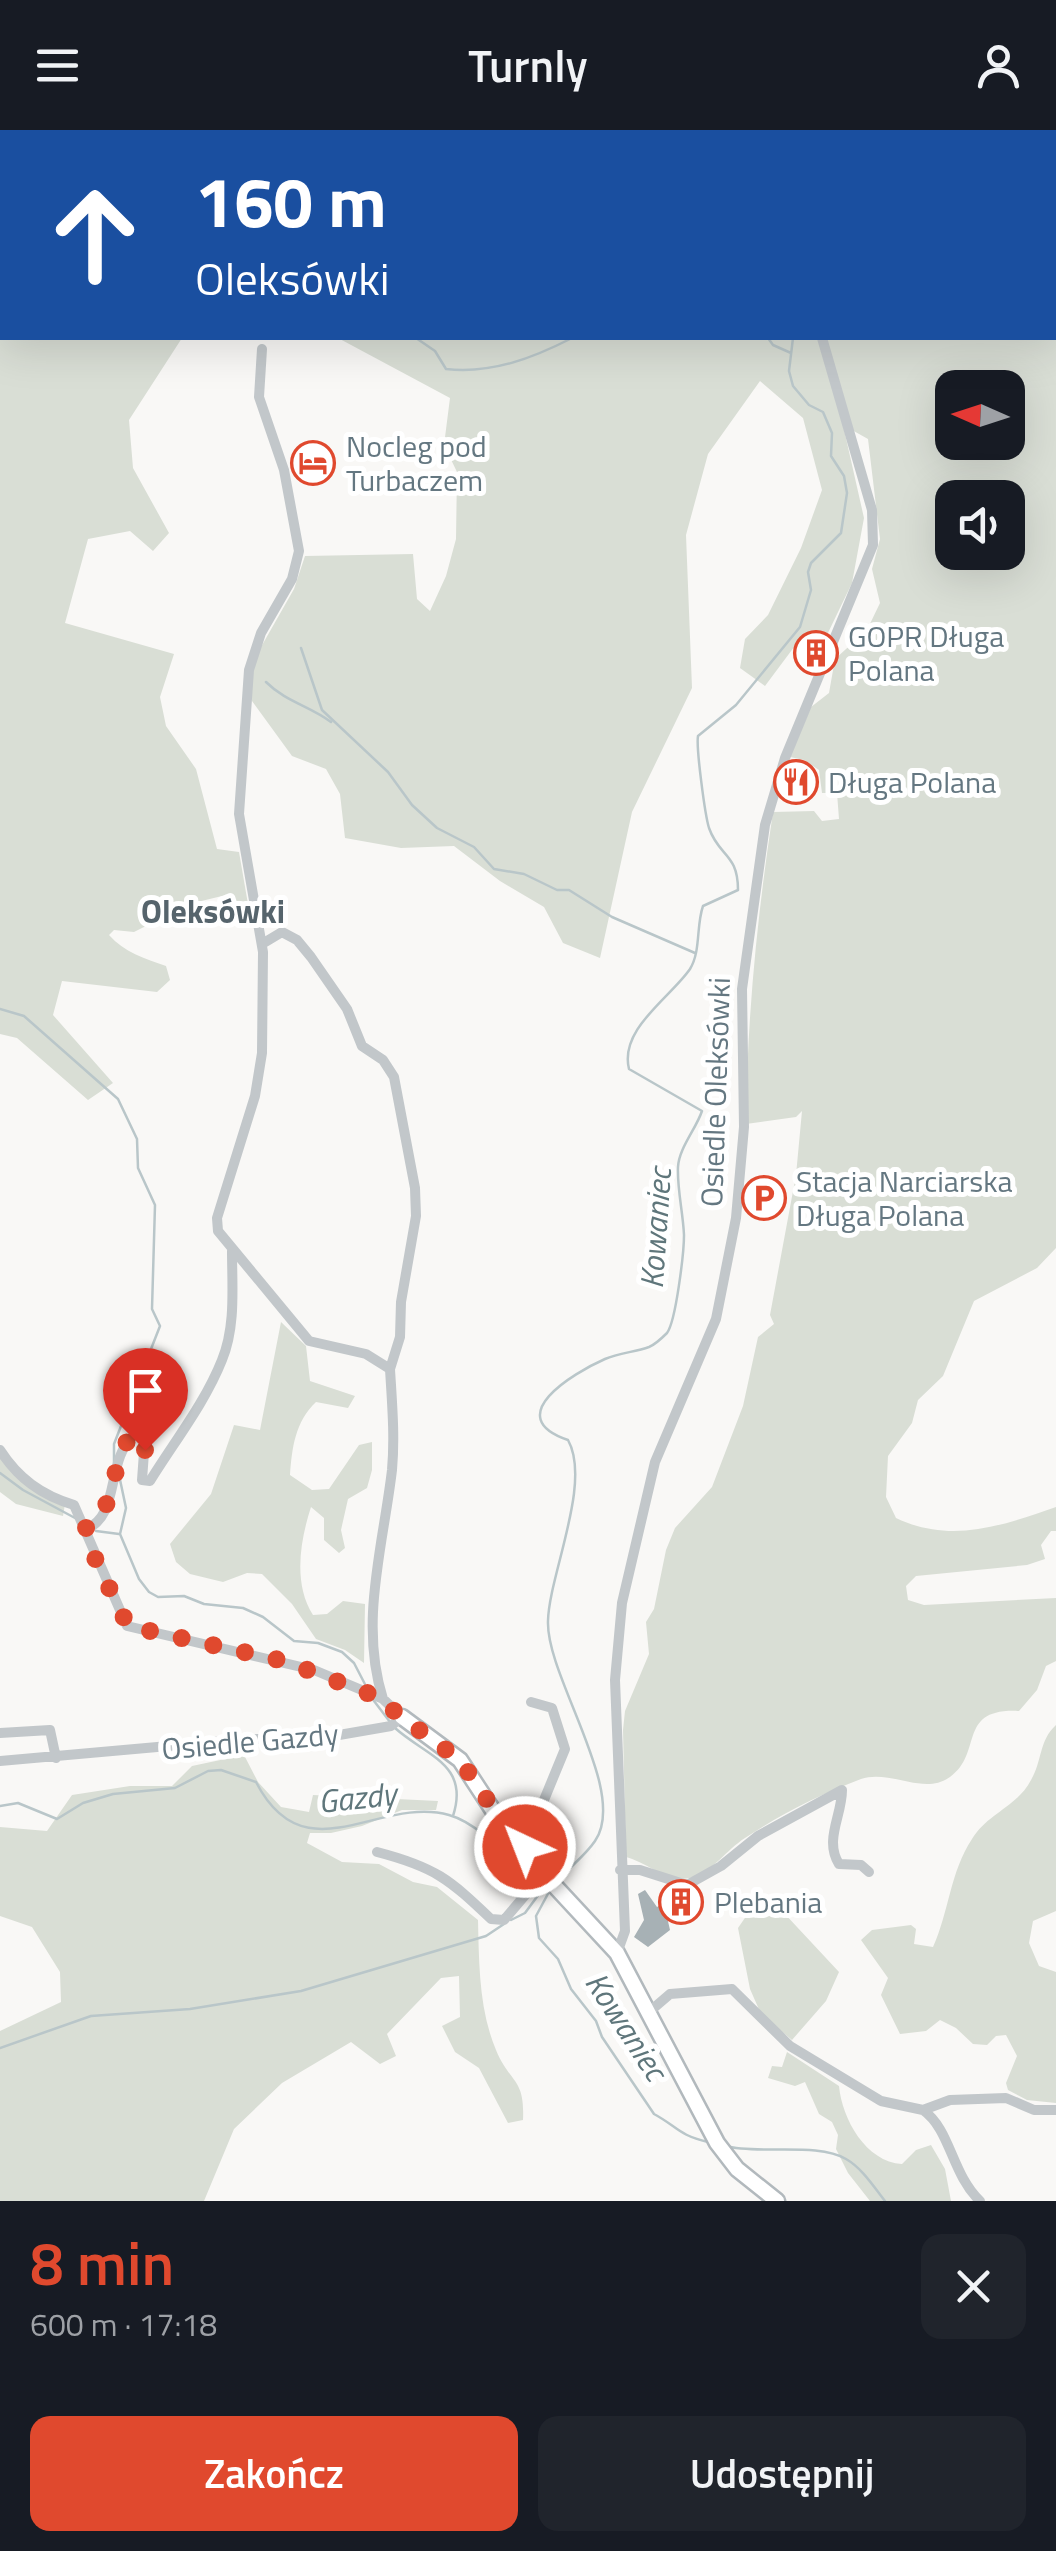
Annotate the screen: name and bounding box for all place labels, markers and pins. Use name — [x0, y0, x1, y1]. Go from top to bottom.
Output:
place label: Nocleg pod Turbaczem — [346, 423, 487, 503]
hotel icon: Nocleg pod Turbaczem — [290, 440, 336, 486]
place label: GOPR Długa Polana — [848, 613, 1004, 693]
building icon: GOPR Długa Polana — [793, 630, 839, 676]
restaurant icon: Długa Polana — [773, 759, 819, 805]
place label: Długa Polana — [828, 759, 996, 805]
place label: Stacja Narciarska Długa Polana — [796, 1158, 1013, 1238]
parking icon: Stacja Narciarska Długa Polana — [741, 1175, 787, 1221]
pin — [103, 1348, 188, 1451]
building icon: Plebania — [658, 1879, 704, 1925]
place label: Plebania — [714, 1879, 822, 1925]

